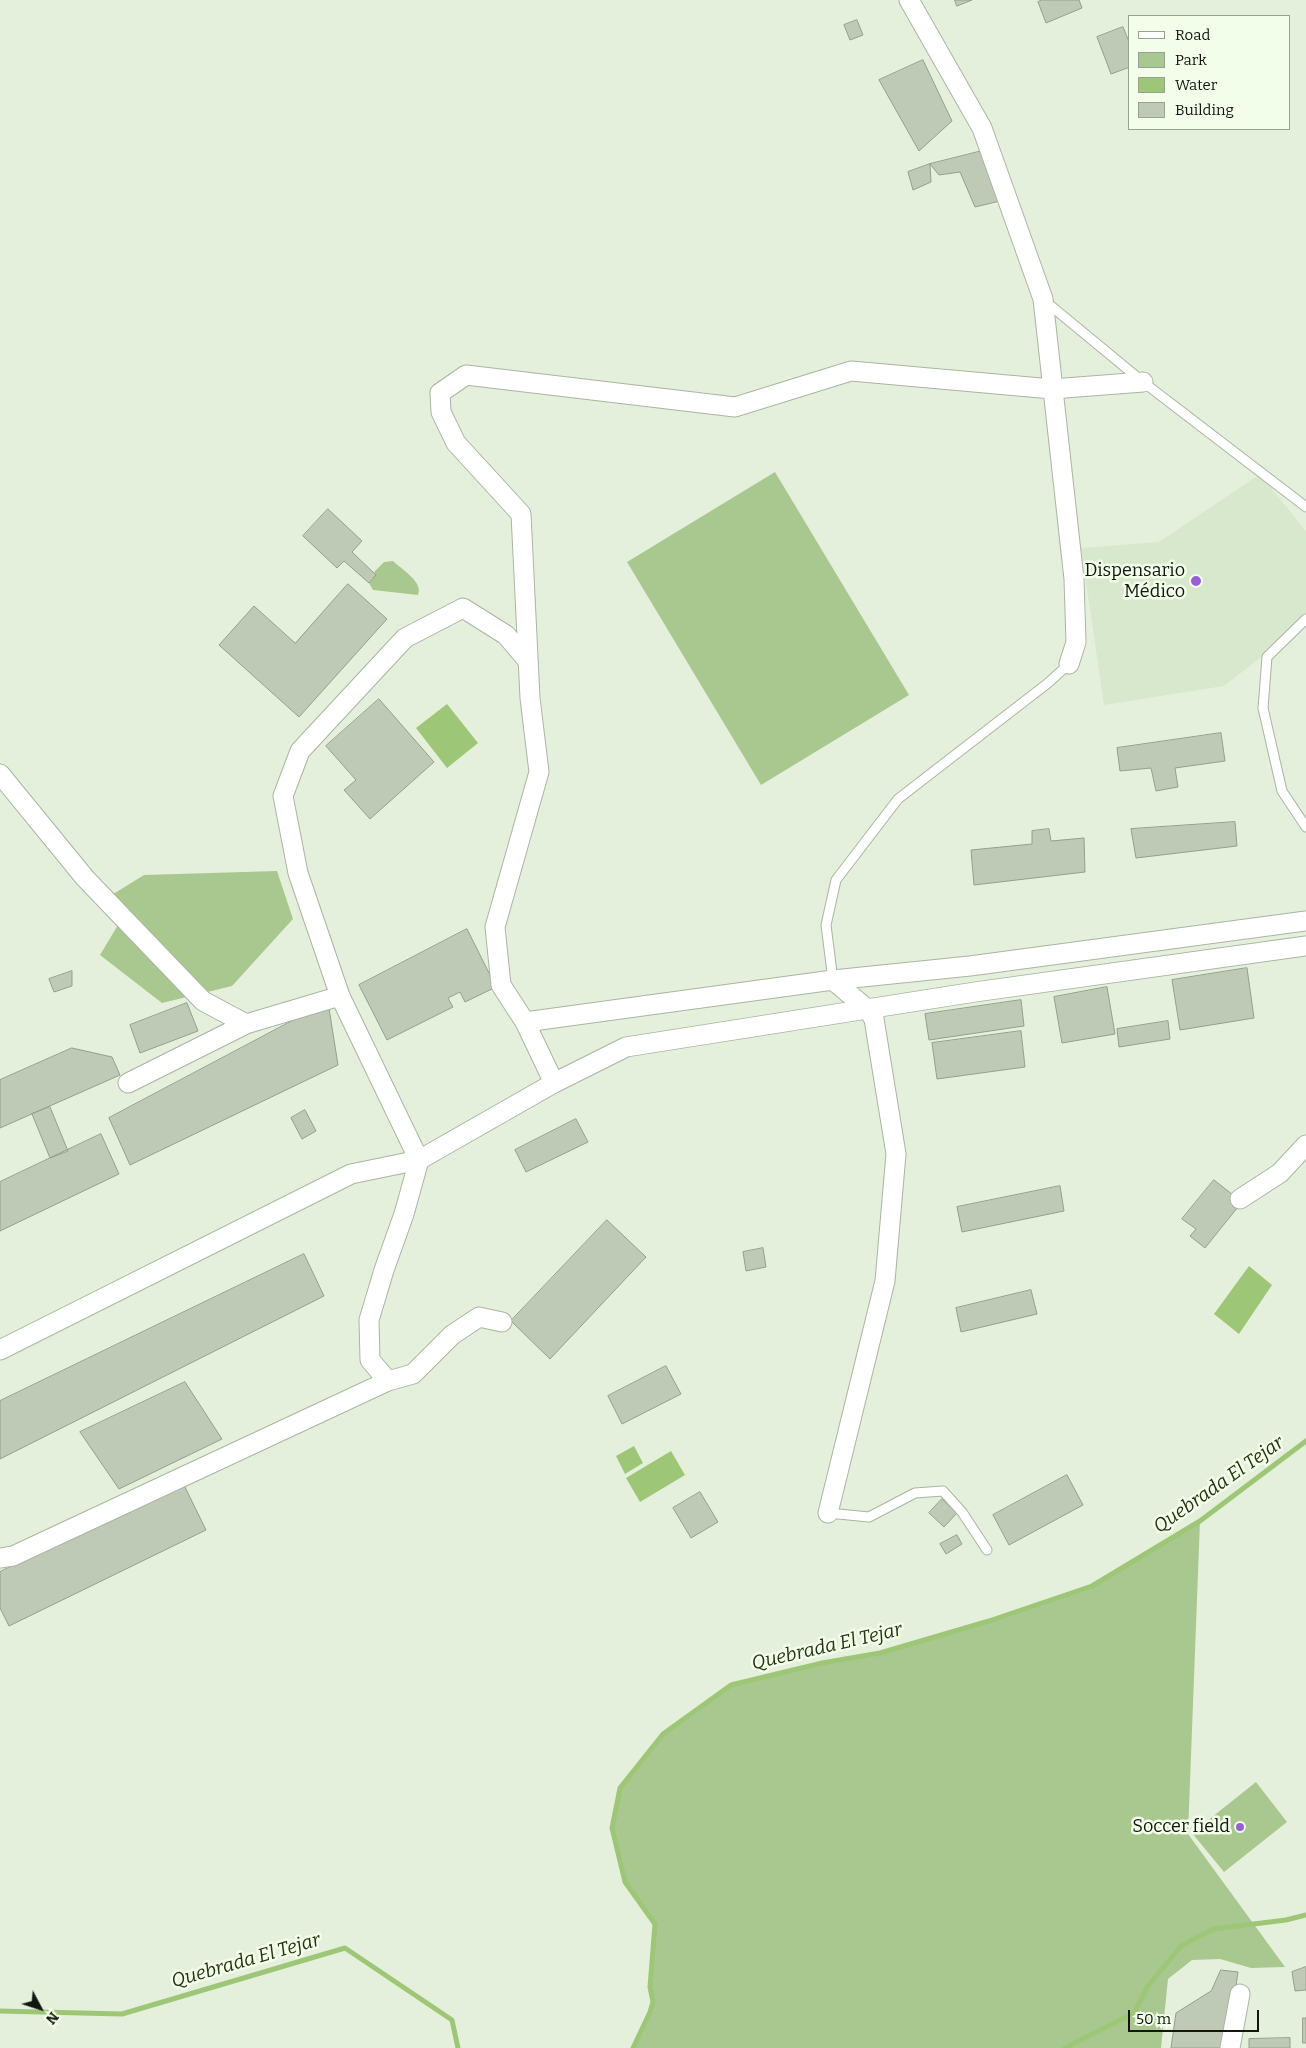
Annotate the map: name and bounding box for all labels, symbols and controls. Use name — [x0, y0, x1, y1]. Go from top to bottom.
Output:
legend — [1128, 15, 1291, 130]
text: Road — [1175, 26, 1210, 44]
text: Park — [1175, 51, 1207, 69]
text: Water — [1175, 76, 1217, 94]
text: Building — [1175, 101, 1234, 119]
place label: Dispensario Médico — [1085, 560, 1185, 602]
marker: Dispensario Médico — [1189, 574, 1203, 588]
water label: Quebrada El Tejar — [1150, 1432, 1288, 1538]
water label: Quebrada El Tejar — [750, 1619, 904, 1675]
place label: Soccer field — [1132, 1816, 1230, 1838]
marker: Soccer field — [1234, 1821, 1246, 1833]
water label: Quebrada El Tejar — [169, 1929, 323, 1993]
north arrow — [15, 1983, 65, 2033]
scale bar — [1131, 2000, 1262, 2032]
text: N — [42, 2008, 62, 2028]
text: 50 m — [1136, 2010, 1171, 2028]

